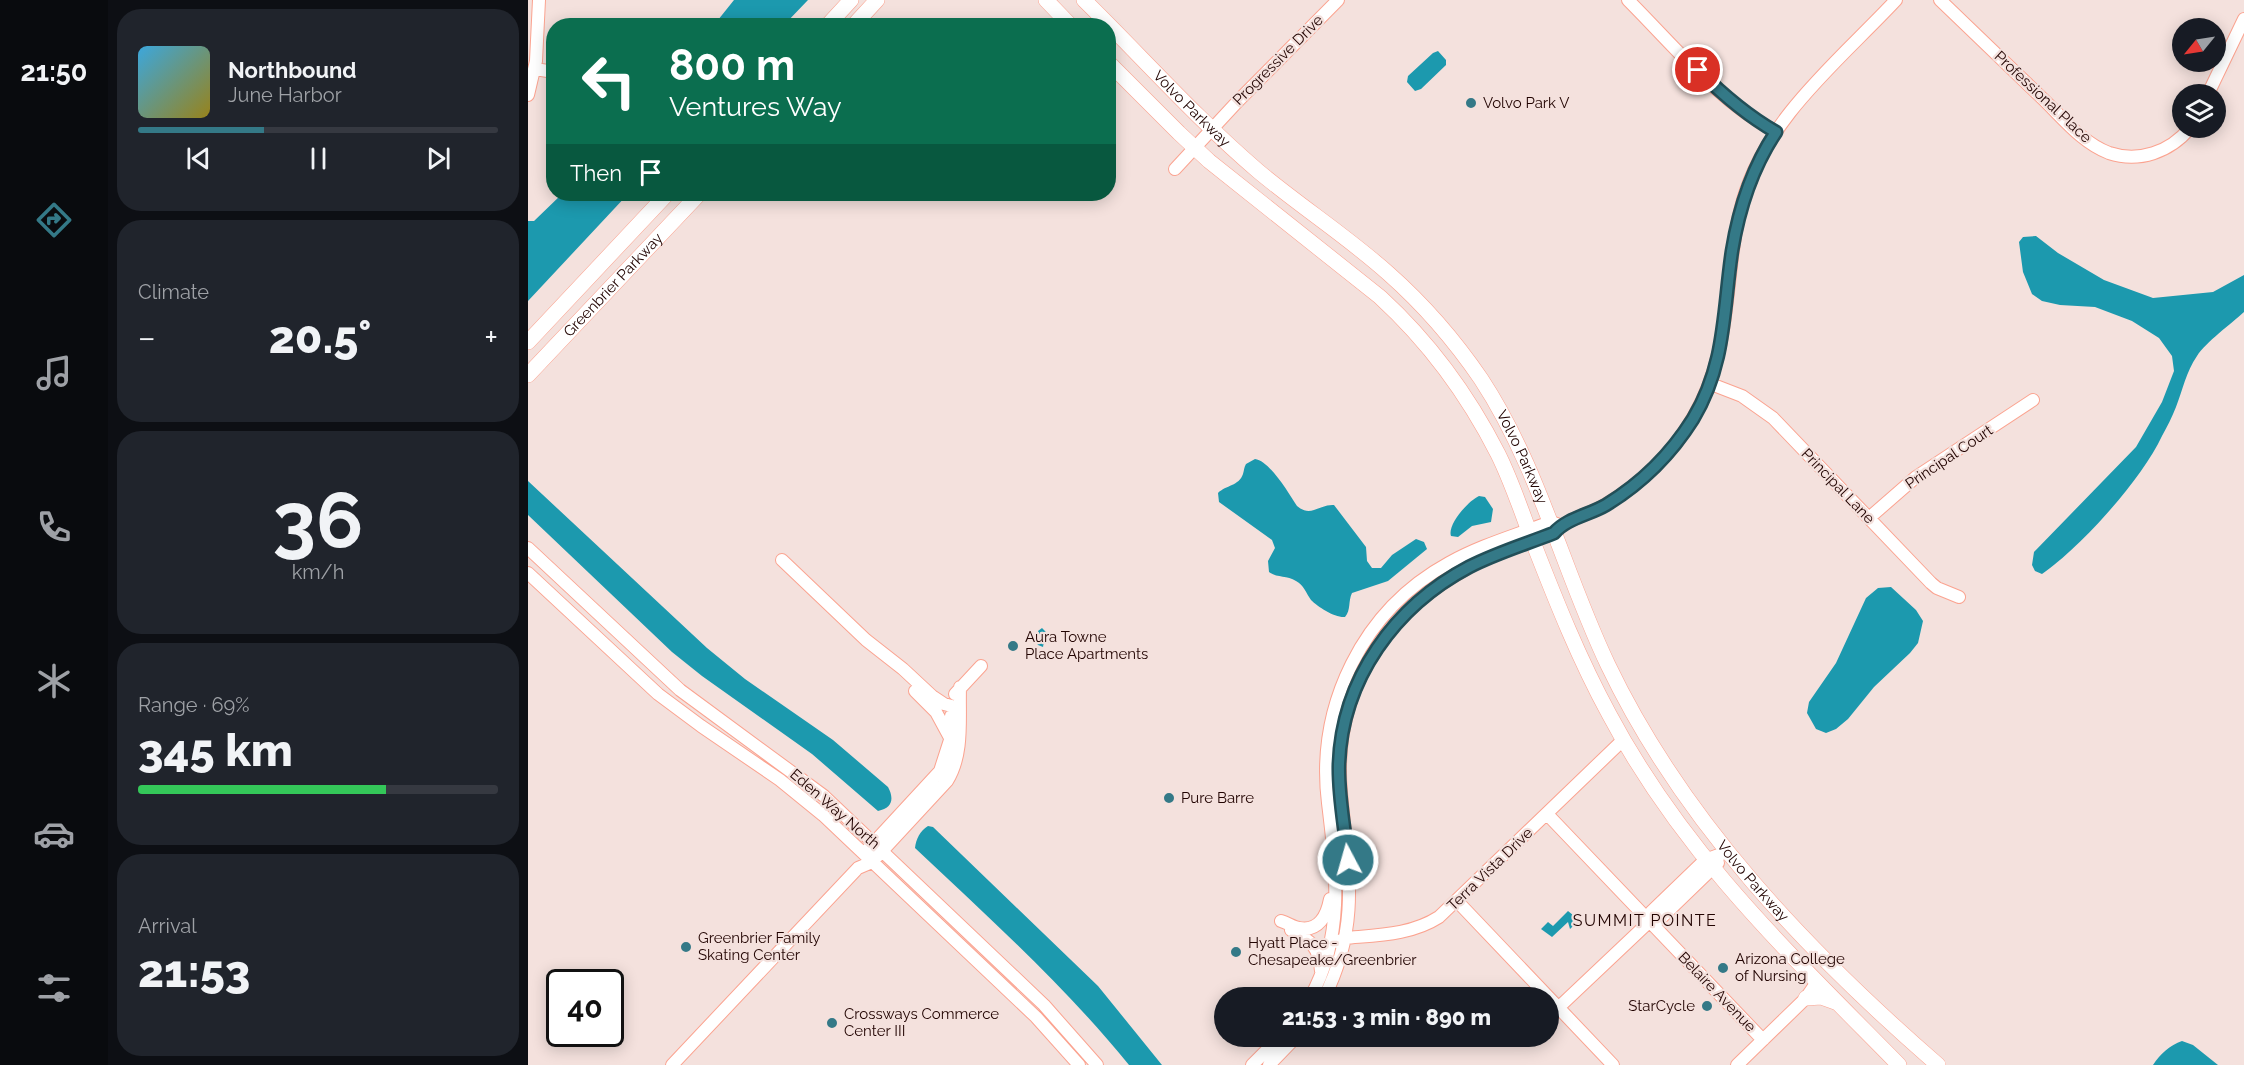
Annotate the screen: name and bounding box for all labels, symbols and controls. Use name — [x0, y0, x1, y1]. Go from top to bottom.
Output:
street label: Progressive Drive — [1229, 11, 1327, 109]
north arrow — [2172, 18, 2226, 72]
map controls — [2172, 18, 2226, 138]
text: 800 m — [669, 41, 795, 90]
icon: left — [570, 42, 648, 120]
pin — [1672, 44, 1723, 95]
street label: Professional Place — [1991, 47, 2095, 147]
icon: arrive — [1681, 53, 1714, 86]
text: 21:50 — [21, 56, 87, 87]
text: Northbound — [228, 57, 357, 83]
street label: Volvo Parkway — [1149, 67, 1234, 151]
text: June Harbor — [228, 83, 342, 107]
button: layers — [2172, 84, 2226, 138]
text: Ventures Way — [669, 91, 842, 122]
place label: Volvo Park V — [1483, 94, 1570, 112]
marker: Volvo Park V — [1464, 96, 1478, 110]
icon: previous — [182, 142, 215, 175]
icon: pause — [302, 142, 335, 175]
icon: next — [422, 142, 455, 175]
icon: arrive — [634, 156, 667, 189]
text: Then — [570, 160, 622, 186]
icon: directions — [33, 199, 75, 241]
street label: Greenbrier Parkway — [560, 229, 666, 341]
text: Climate — [138, 280, 209, 304]
text: 20.5° — [269, 311, 371, 364]
text: − — [138, 318, 156, 357]
text: + — [484, 318, 498, 357]
icon: music — [33, 352, 75, 394]
street label: Volvo Parkway — [1493, 407, 1551, 507]
street label: Principal Court — [1902, 421, 1996, 493]
street label: Principal Lane — [1798, 445, 1878, 527]
text: 36 — [273, 475, 363, 566]
icon: phone — [33, 506, 75, 548]
text: km/h — [292, 560, 344, 584]
place label: Aura Towne Place Apartments — [1025, 628, 1148, 663]
marker: Aura Towne Place Apartments — [1006, 639, 1020, 653]
icon: climate — [33, 660, 75, 702]
text: Range · 69% — [138, 693, 250, 717]
text: 345 km — [138, 724, 293, 777]
street label: Eden Way North — [786, 765, 884, 853]
place label: Pure Barre — [1181, 789, 1254, 807]
marker: Pure Barre — [1162, 791, 1176, 805]
icon: car — [33, 813, 75, 855]
street label: Terra Vista Drive — [1444, 824, 1537, 914]
position arrow — [1316, 828, 1380, 892]
street label: Volvo Parkway — [1713, 837, 1793, 925]
district label: SUMMIT POINTE — [1573, 911, 1717, 930]
text: Arrival — [138, 914, 197, 938]
place label: Greenbrier Family Skating Center — [698, 929, 821, 964]
place label: Hyatt Place - Chesapeake/Greenbrier — [1248, 934, 1417, 969]
marker: Greenbrier Family Skating Center — [679, 940, 693, 954]
text: 21:53 — [138, 945, 250, 998]
marker: Hyatt Place - Chesapeake/Greenbrier — [1229, 945, 1243, 959]
street label: Belaire Avenue — [1674, 948, 1760, 1036]
place label: Arizona College of Nursing — [1735, 950, 1845, 985]
marker: Arizona College of Nursing — [1716, 961, 1730, 975]
icon: filters — [33, 967, 75, 1009]
speed limit sign: 40 — [546, 969, 624, 1047]
place label: StarCycle — [1628, 997, 1695, 1015]
marker: StarCycle — [1700, 999, 1714, 1013]
text: 21:53 · 3 min · 890 m — [1282, 1004, 1491, 1030]
place label: Crossways Commerce Center III — [844, 1005, 999, 1040]
marker: Crossways Commerce Center III — [825, 1016, 839, 1030]

